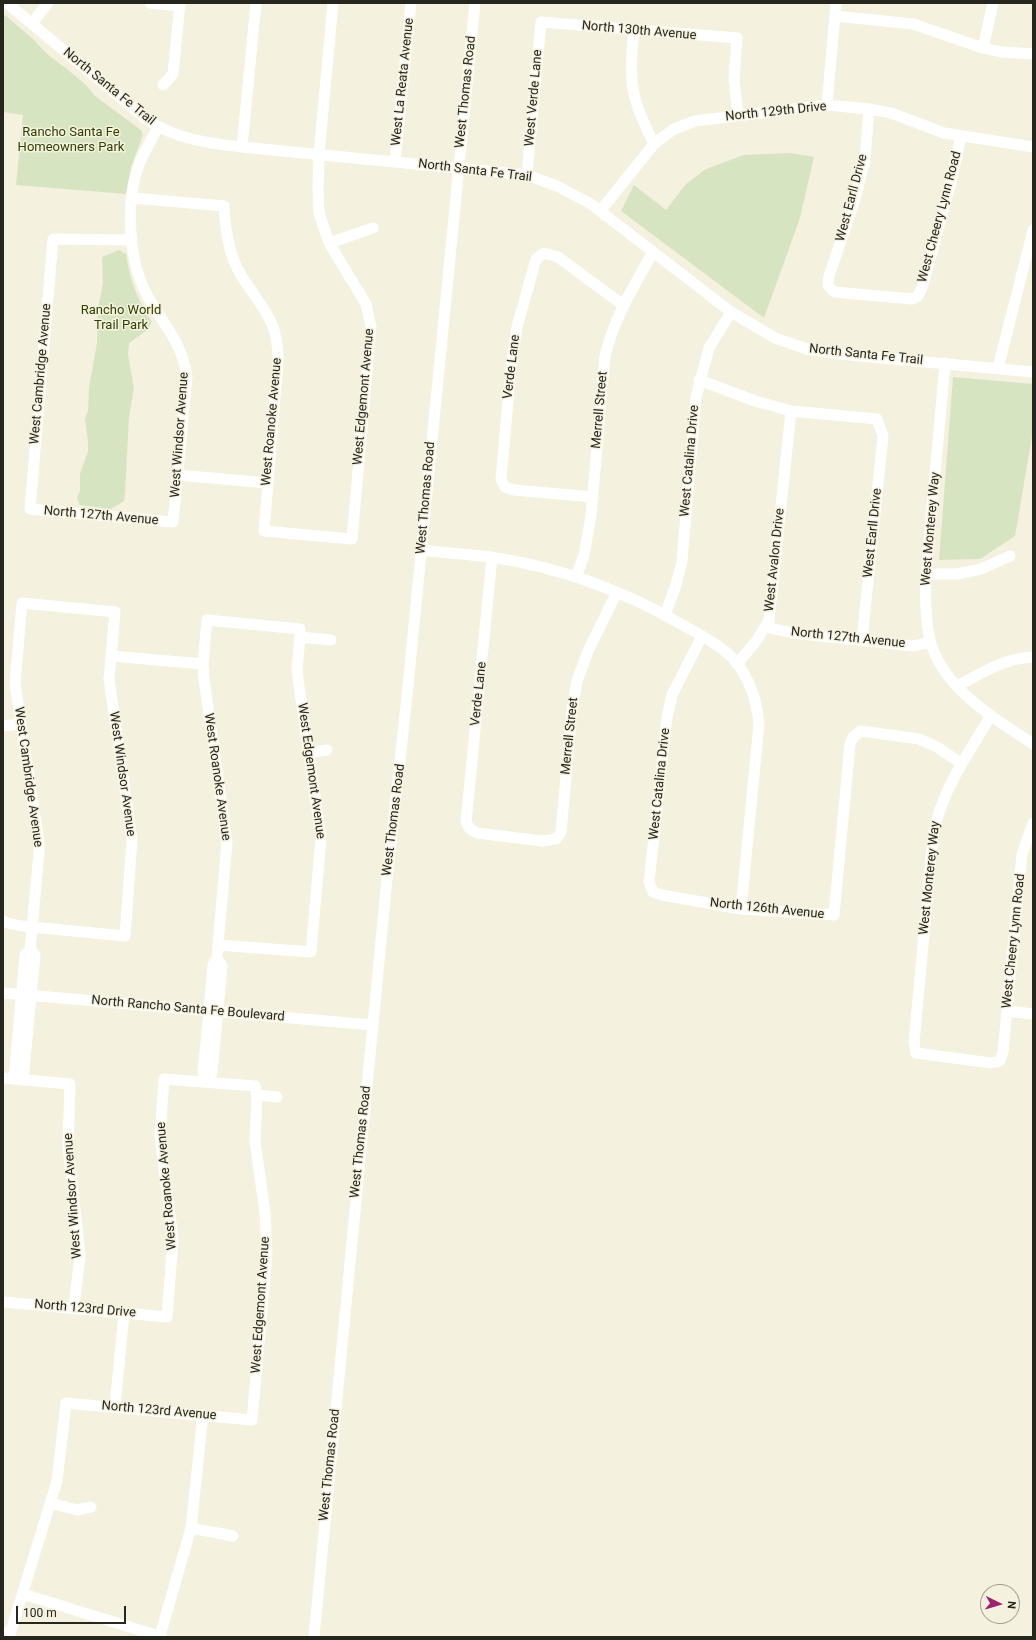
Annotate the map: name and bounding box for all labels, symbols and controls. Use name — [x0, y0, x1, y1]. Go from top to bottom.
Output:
street label: West La Reata Avenue — [389, 17, 417, 147]
street label: North 130th Avenue — [581, 18, 697, 44]
street label: West Thomas Road — [452, 35, 480, 149]
street label: North Santa Fe Trail — [60, 45, 158, 129]
street label: West Verde Lane — [522, 49, 546, 147]
street label: North 129th Drive — [725, 99, 827, 125]
park label: Rancho Santa Fe Homeowners Park — [18, 125, 124, 156]
street label: West Cheery Lynn Road — [915, 150, 965, 284]
street label: West Earll Drive — [833, 152, 871, 244]
street label: North Santa Fe Trail — [417, 156, 533, 186]
street label: West Cambridge Avenue — [27, 303, 55, 445]
park label: Rancho World Trail Park — [81, 303, 161, 334]
street label: West Edgemont Avenue — [350, 328, 378, 466]
street label: Verde Lane — [500, 334, 524, 400]
street label: North Santa Fe Trail — [808, 341, 924, 369]
street label: West Roanoke Avenue — [259, 357, 285, 487]
street label: Merrell Street — [589, 371, 611, 449]
street label: West Windsor Avenue — [168, 372, 192, 498]
street label: West Catalina Drive — [677, 404, 703, 518]
street label: West Thomas Road — [413, 441, 439, 555]
street label: West Monterey Way — [918, 471, 944, 587]
street label: West Earll Drive — [861, 487, 885, 579]
street label: North 127th Avenue — [43, 503, 159, 529]
street label: West Avalon Drive — [762, 507, 788, 613]
street label: North 127th Avenue — [790, 624, 906, 652]
street label: Verde Lane — [468, 661, 490, 727]
street label: Merrell Street — [558, 697, 582, 775]
street label: West Edgemont Avenue — [294, 702, 328, 840]
street label: West Cambridge Avenue — [10, 706, 46, 848]
street label: West Windsor Avenue — [106, 711, 138, 837]
street label: West Roanoke Avenue — [200, 712, 234, 842]
street label: West Catalina Drive — [646, 727, 674, 841]
street label: West Thomas Road — [379, 763, 409, 877]
street label: West Monterey Way — [916, 820, 944, 936]
street label: West Cheery Lynn Road — [999, 873, 1029, 1009]
street label: North 126th Avenue — [709, 895, 825, 923]
street label: North Rancho Santa Fe Boulevard — [91, 993, 285, 1025]
street label: West Thomas Road — [347, 1085, 375, 1199]
street label: West Roanoke Avenue — [154, 1121, 180, 1251]
street label: West Windsor Avenue — [61, 1133, 85, 1259]
street label: West Edgemont Avenue — [248, 1236, 274, 1374]
street label: North 123rd Drive — [34, 1297, 136, 1321]
street label: North 123rd Avenue — [101, 1398, 217, 1424]
street label: West Thomas Road — [316, 1408, 344, 1522]
north arrow — [980, 1584, 1020, 1624]
scale bar — [18, 1598, 128, 1624]
text: N — [1005, 1601, 1018, 1609]
text: 100 m — [23, 1606, 57, 1620]

